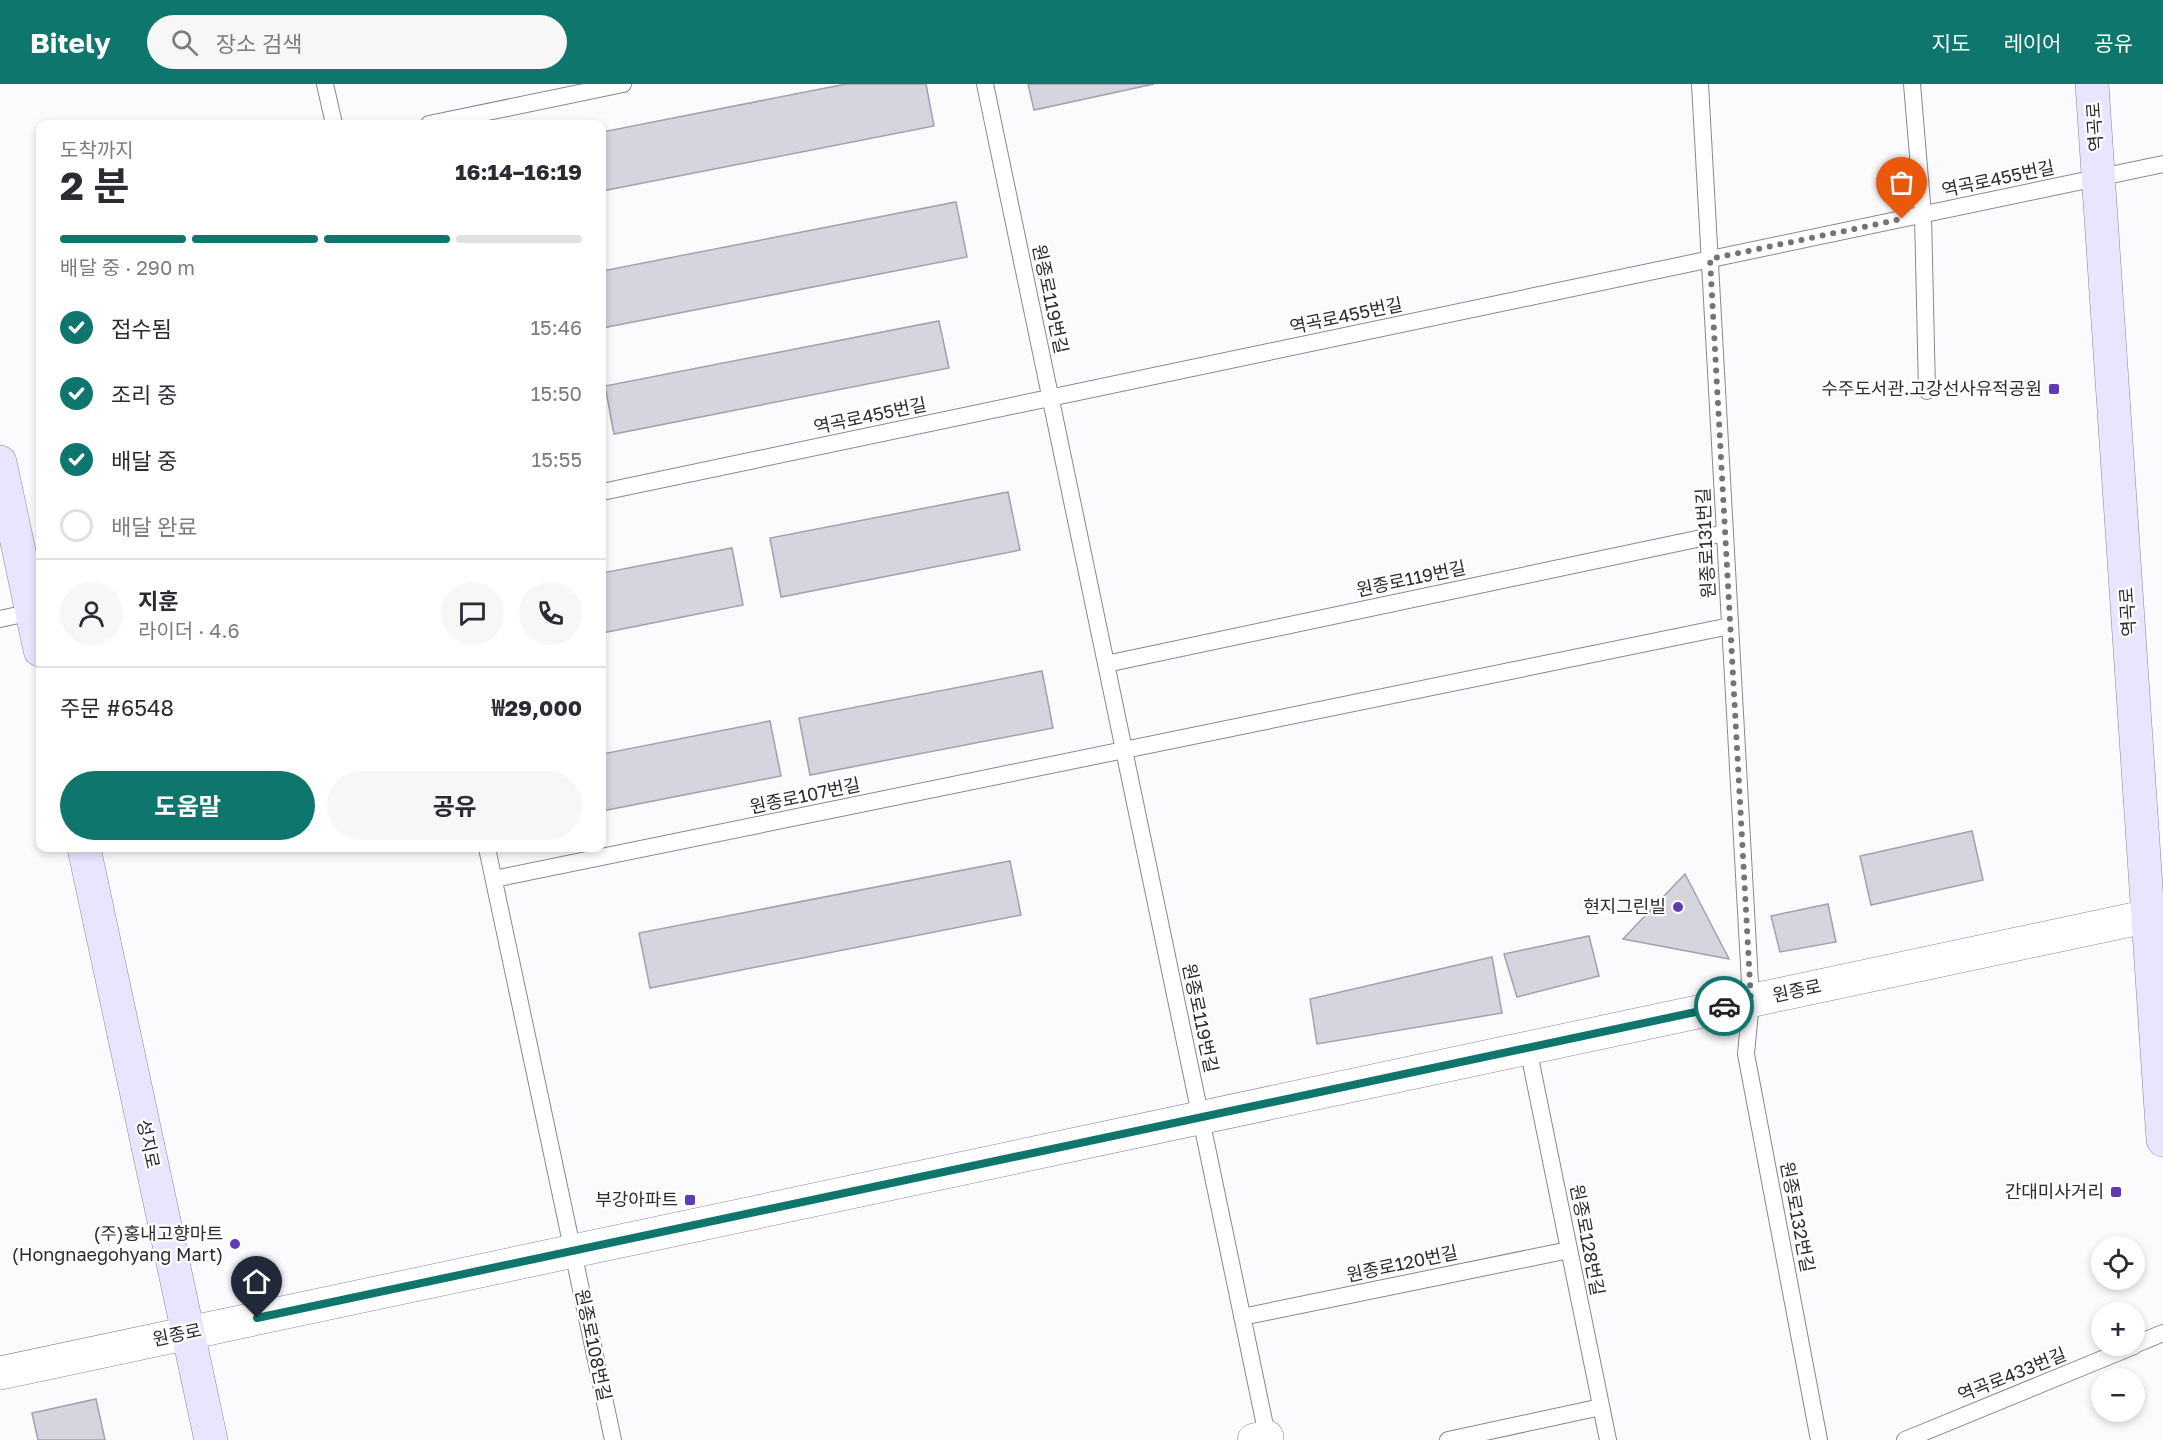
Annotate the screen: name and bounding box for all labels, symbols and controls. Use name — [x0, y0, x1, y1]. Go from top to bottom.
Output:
search box — [147, 15, 567, 69]
text: Bitely — [30, 26, 111, 59]
icon: search — [168, 26, 201, 59]
text: 장소 검색 — [216, 30, 302, 57]
text: 지도 — [1932, 30, 1970, 56]
text: 레이어 — [2003, 30, 2061, 56]
text: 공유 — [2094, 30, 2133, 56]
street label: 역곡로 — [2081, 102, 2107, 153]
text: 도착까지 — [60, 137, 134, 161]
street label: 역곡로455번길 — [1939, 155, 2056, 201]
pin — [1876, 157, 1927, 219]
text: 16:14–16:19 — [455, 158, 582, 185]
text: 2 분 — [60, 162, 129, 209]
icon: bag — [1885, 166, 1918, 199]
street label: 원종로119번길 — [1029, 242, 1073, 355]
text: 배달 중 · 290 m — [60, 255, 195, 279]
street label: 역곡로455번길 — [1287, 292, 1404, 338]
icon: check — [60, 311, 93, 344]
text: 접수됨 — [111, 315, 172, 342]
text: 15:46 — [530, 315, 582, 339]
icon: check — [60, 377, 93, 410]
place label: 수주도서관.고강선사유적공원 — [1821, 377, 2042, 399]
text: 조리 중 — [111, 381, 177, 408]
text: 15:50 — [531, 381, 582, 405]
marker: 수주도서관.고강선사유적공원 — [2047, 382, 2061, 396]
street label: 역곡로455번길 — [811, 392, 928, 438]
icon: check — [60, 443, 93, 476]
text: 배달 중 — [111, 447, 177, 474]
text: 15:55 — [532, 447, 582, 471]
street label: 원종로131번길 — [1691, 487, 1719, 599]
text: 배달 완료 — [111, 513, 197, 540]
street label: 원종로119번길 — [1354, 556, 1467, 600]
button: person — [60, 582, 123, 645]
button: chat — [441, 582, 504, 645]
button: phone — [519, 582, 582, 645]
text: 지훈 — [138, 587, 178, 614]
street label: 역곡로 — [2114, 587, 2140, 638]
text: 라이더 · 4.6 — [138, 618, 240, 642]
text: 주문 #6548 — [60, 694, 174, 721]
text: ₩29,000 — [492, 694, 582, 721]
button: 도움말 — [60, 771, 315, 840]
button: 공유 — [327, 771, 582, 840]
street label: 원종로107번길 — [748, 773, 862, 817]
place label: 현지그린빌 — [1583, 895, 1666, 917]
marker: 현지그린빌 — [1671, 900, 1685, 914]
street label: 원종로119번길 — [1179, 961, 1223, 1074]
street label: 원종로 — [1770, 974, 1823, 1006]
courier — [1694, 976, 1754, 1036]
icon: car — [1708, 990, 1741, 1023]
street label: 성지로 — [133, 1117, 165, 1170]
street label: 원종로132번길 — [1776, 1159, 1820, 1274]
place label: 간대미사거리 — [2005, 1180, 2104, 1202]
street label: 원종로128번길 — [1566, 1182, 1610, 1297]
marker: 간대미사거리 — [2109, 1185, 2123, 1199]
place label: 부강아파트 — [595, 1188, 678, 1210]
marker: 부강아파트 — [683, 1193, 697, 1207]
place label: (주)홍내고향마트 (Hongnaegohyang Mart) — [12, 1222, 223, 1265]
map controls — [2091, 1236, 2145, 1422]
button: locate — [2091, 1236, 2145, 1290]
marker: (주)홍내고향마트 (Hongnaegohyang Mart) — [228, 1237, 242, 1251]
street label: 원종로120번길 — [1344, 1241, 1459, 1286]
pin — [231, 1256, 282, 1318]
icon: home — [240, 1265, 273, 1298]
street label: 원종로108번길 — [571, 1287, 617, 1403]
button: + — [2091, 1302, 2145, 1356]
street label: 원종로 — [150, 1318, 203, 1350]
street label: 역곡로433번길 — [1954, 1342, 2069, 1406]
button: − — [2091, 1368, 2145, 1422]

